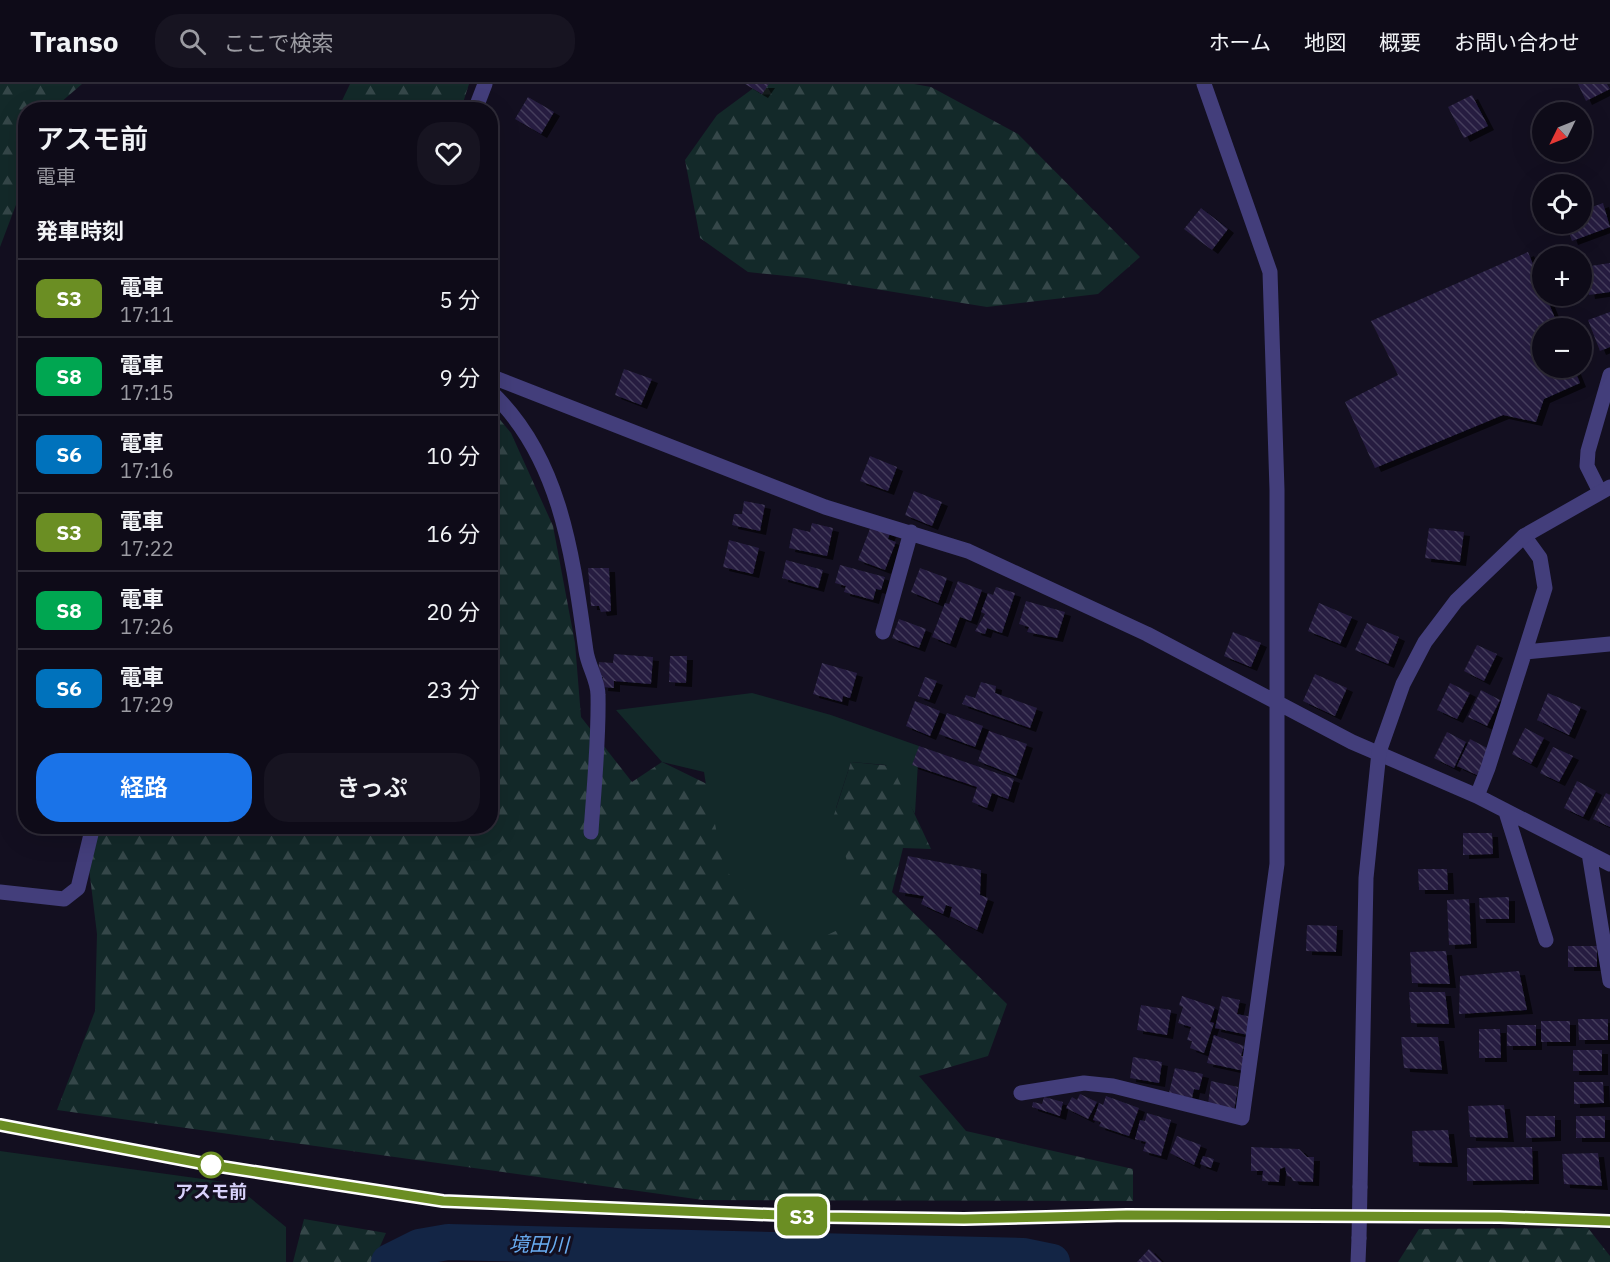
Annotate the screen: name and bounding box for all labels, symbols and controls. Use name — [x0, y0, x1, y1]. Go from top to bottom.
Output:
search box — [155, 14, 575, 68]
text: Transo — [30, 23, 119, 60]
icon: search — [176, 25, 209, 58]
text: ここで検索 — [224, 28, 334, 57]
text: ホーム — [1209, 28, 1271, 56]
text: 地図 — [1304, 28, 1346, 56]
text: 概要 — [1379, 28, 1421, 56]
text: お問い合わせ — [1454, 28, 1580, 56]
north arrow — [1532, 102, 1592, 162]
map controls — [1532, 102, 1592, 378]
text: アスモ前 — [36, 120, 148, 157]
button: heart — [417, 122, 480, 185]
text: 電車 — [36, 163, 76, 190]
button: locate — [1532, 174, 1592, 234]
text: 発車時刻 — [36, 216, 124, 245]
button: + — [1532, 246, 1592, 306]
text: 電車 — [120, 272, 164, 301]
text: S3 — [56, 284, 82, 312]
text: 5 分 — [440, 285, 480, 314]
text: 17:11 — [120, 301, 174, 328]
button: − — [1532, 318, 1592, 378]
text: 電車 — [120, 350, 164, 379]
text: S8 — [56, 362, 82, 390]
text: 9 分 — [440, 363, 480, 392]
text: 17:15 — [120, 379, 174, 406]
text: 電車 — [120, 428, 164, 457]
text: S6 — [56, 440, 82, 468]
text: 10 分 — [426, 441, 480, 470]
text: 17:16 — [120, 457, 174, 484]
text: 電車 — [120, 506, 164, 535]
text: S3 — [56, 518, 82, 546]
text: 16 分 — [426, 519, 480, 548]
text: 17:22 — [120, 535, 174, 562]
text: 電車 — [120, 584, 164, 613]
text: S8 — [56, 596, 82, 624]
text: 20 分 — [426, 597, 480, 626]
text: 17:26 — [120, 613, 174, 640]
text: 電車 — [120, 662, 164, 691]
text: S6 — [56, 674, 82, 702]
text: 23 分 — [426, 675, 480, 704]
text: 17:29 — [120, 691, 174, 718]
button: 経路 — [36, 753, 252, 822]
button: きっぷ — [264, 753, 480, 822]
marker: アスモ前 — [198, 1152, 224, 1178]
place label: アスモ前 — [175, 1180, 247, 1203]
line badge: S3 — [775, 1196, 829, 1236]
text: S3 — [789, 1202, 815, 1230]
water label: 境田川 — [509, 1230, 571, 1258]

